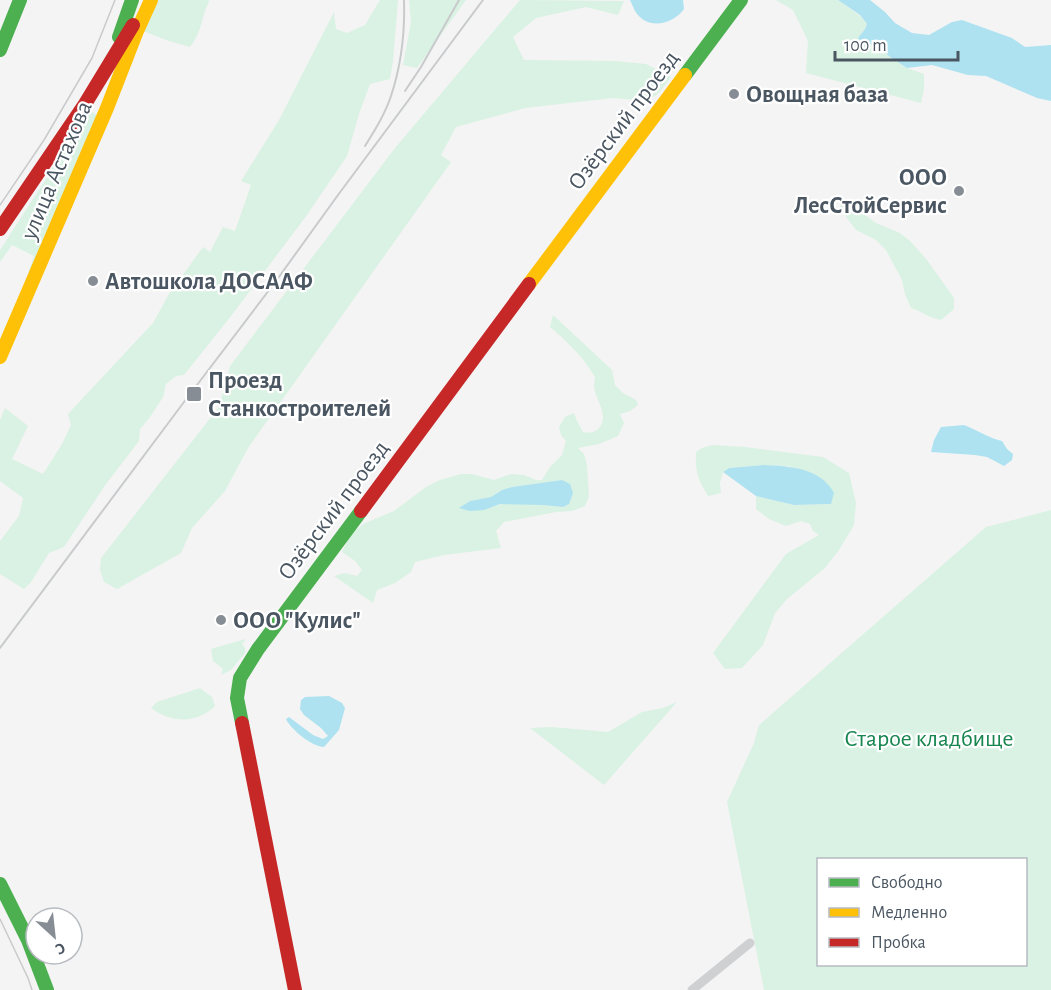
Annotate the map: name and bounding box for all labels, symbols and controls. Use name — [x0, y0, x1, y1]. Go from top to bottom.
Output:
scale bar — [835, 24, 958, 62]
text: 100 m — [844, 37, 887, 55]
street label: Озёрский проезд — [564, 46, 684, 195]
place label: Овощная база — [746, 83, 888, 107]
marker: Овощная база — [727, 87, 741, 101]
street label: улица Астахова — [17, 98, 97, 244]
place label: ООО ЛесСтойСервис — [794, 166, 947, 218]
marker: ООО ЛесСтойСервис — [952, 184, 966, 198]
place label: Автошкола ДОСААФ — [105, 270, 313, 294]
marker: Автошкола ДОСААФ — [86, 274, 100, 288]
place label: Проезд Станкостроителей — [208, 369, 391, 421]
marker: Проезд Станкостроителей — [185, 385, 203, 403]
street label: Озёрский проезд — [274, 436, 394, 585]
place label: ООО "Кулис" — [233, 609, 361, 633]
marker: ООО "Кулис" — [214, 613, 228, 627]
park label: Старое кладбище — [844, 727, 1014, 751]
legend — [817, 858, 1027, 966]
text: Свободно — [871, 873, 943, 892]
text: Медленно — [871, 904, 947, 922]
north arrow — [24, 906, 84, 966]
text: Пробка — [871, 933, 926, 952]
text: С — [53, 939, 68, 958]

